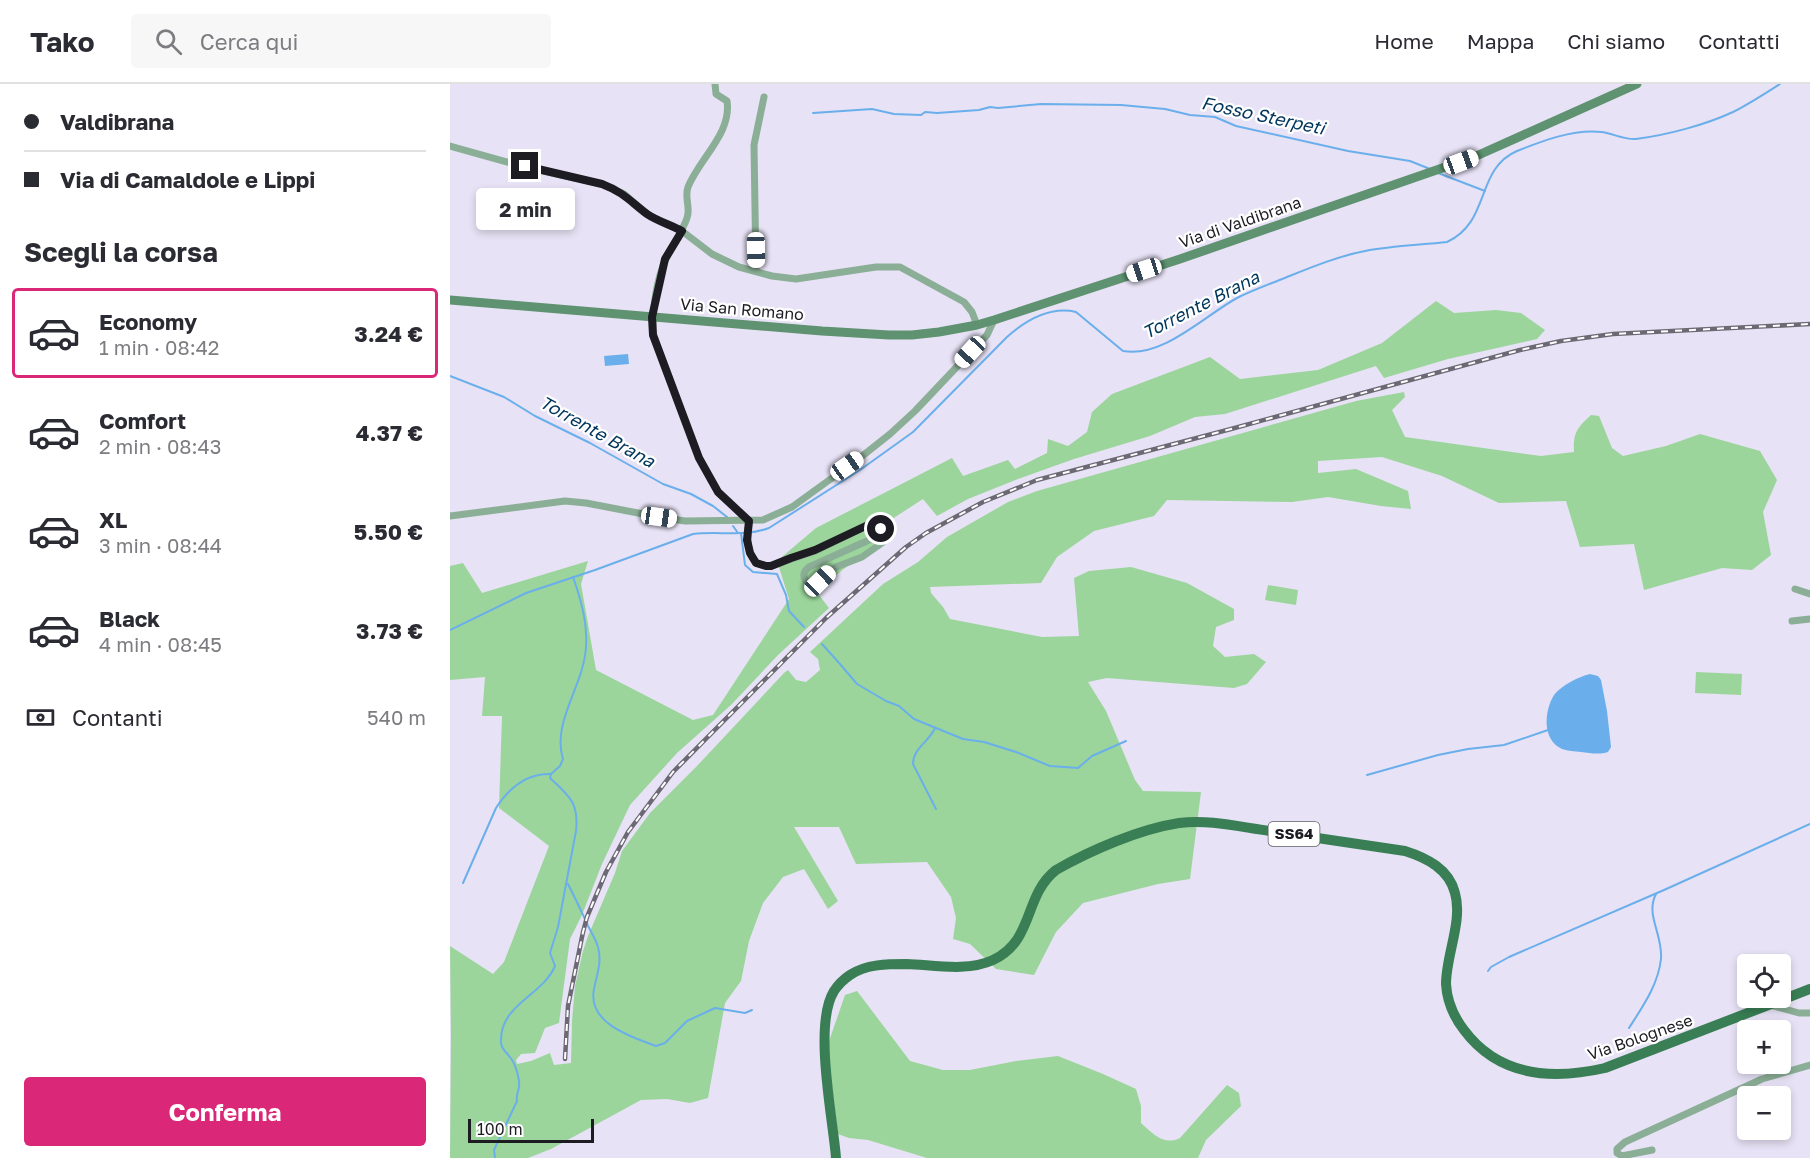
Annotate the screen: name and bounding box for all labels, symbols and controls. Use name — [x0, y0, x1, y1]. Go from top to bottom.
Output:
search box — [131, 14, 551, 68]
text: Tako — [30, 25, 95, 58]
icon: search — [152, 25, 185, 58]
text: Cerca qui — [200, 28, 298, 55]
text: Home — [1374, 28, 1434, 54]
text: Mappa — [1467, 28, 1534, 54]
text: Chi siamo — [1567, 28, 1665, 54]
text: Contatti — [1698, 28, 1780, 54]
water label: Fosso Sterpeti — [1200, 91, 1329, 139]
text: Valdibrana — [60, 108, 174, 135]
car — [1441, 147, 1481, 177]
route end — [511, 152, 538, 179]
text: Via di Camaldole e Lippi — [60, 166, 315, 193]
callout: 2 min — [476, 187, 574, 229]
street label: Via di Valdibrana — [1176, 192, 1304, 252]
text: 2 min — [499, 197, 552, 221]
car — [747, 232, 765, 268]
text: Scegli la corsa — [24, 236, 218, 268]
car — [1124, 256, 1164, 284]
water label: Torrente Brana — [1139, 265, 1263, 343]
street label: Via San Romano — [679, 294, 805, 324]
icon: car — [27, 306, 81, 360]
text: Economy — [99, 308, 197, 335]
text: 3.24 € — [354, 320, 423, 347]
car — [951, 333, 989, 371]
text: 1 min · 08:42 — [99, 335, 219, 359]
water label: Torrente Brana — [536, 390, 660, 472]
icon: car — [27, 405, 81, 459]
text: Comfort — [99, 407, 186, 434]
text: 4.37 € — [356, 419, 423, 446]
text: 2 min · 08:43 — [99, 434, 221, 458]
car — [827, 448, 867, 484]
icon: car — [27, 504, 81, 558]
text: XL — [99, 506, 127, 533]
car — [640, 506, 678, 528]
route start — [867, 515, 894, 542]
text: 5.50 € — [354, 518, 423, 545]
text: 3 min · 08:44 — [99, 533, 222, 557]
car — [801, 562, 839, 600]
icon: car — [27, 603, 81, 657]
text: Black — [99, 605, 160, 632]
text: 3.73 € — [356, 617, 423, 644]
text: 4 min · 08:45 — [99, 632, 222, 656]
icon: cash — [24, 701, 57, 734]
text: Contanti — [72, 704, 163, 731]
text: 540 m — [367, 705, 426, 729]
road number: SS64 — [1268, 822, 1320, 846]
map controls — [1737, 954, 1791, 1140]
button: locate — [1737, 954, 1791, 1008]
street label: Via Bolognese — [1585, 1010, 1695, 1064]
button: + — [1737, 1020, 1791, 1074]
button: Conferma — [24, 1077, 426, 1146]
button: − — [1737, 1086, 1791, 1140]
scale bar — [468, 1116, 594, 1144]
text: 100 m — [477, 1119, 523, 1139]

